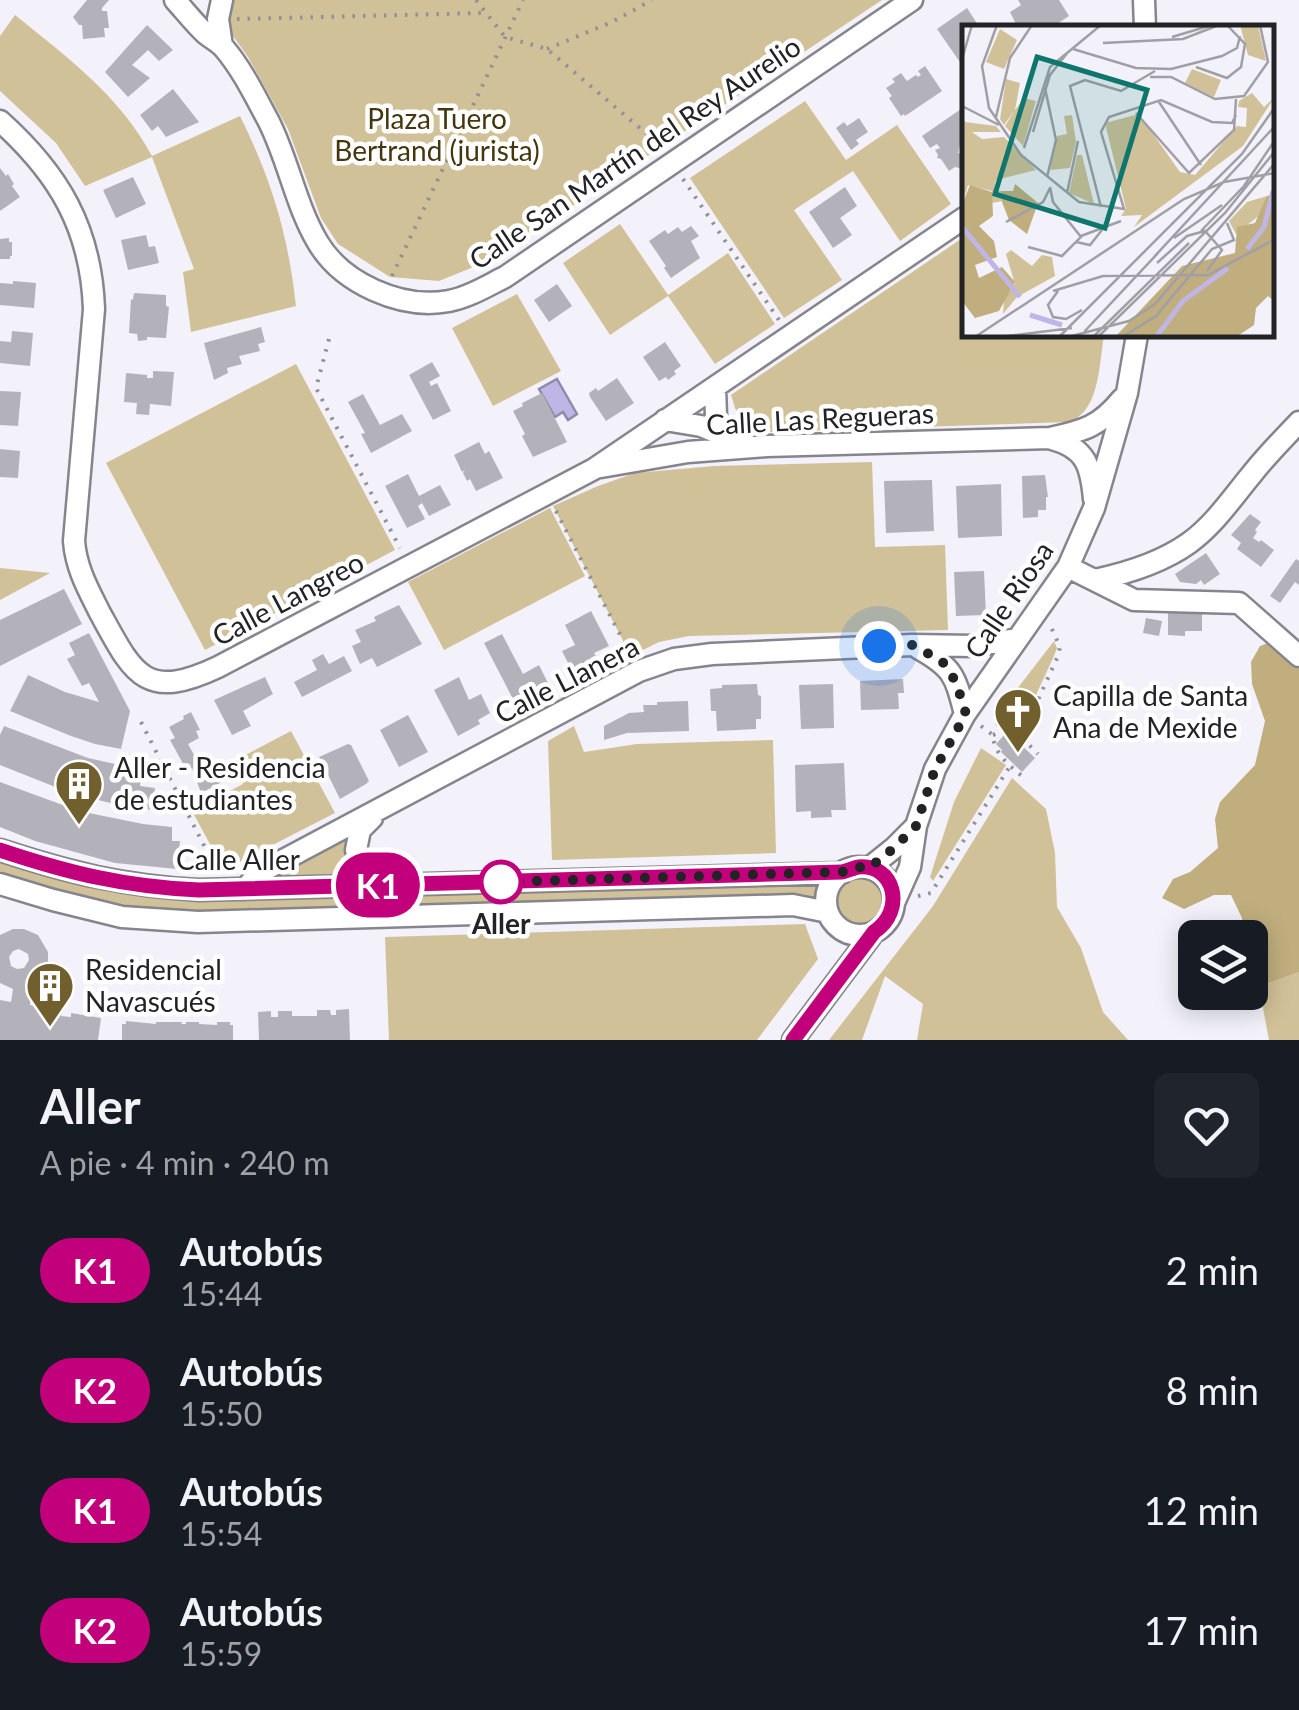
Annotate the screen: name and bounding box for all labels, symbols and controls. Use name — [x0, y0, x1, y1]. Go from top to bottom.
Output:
inset map — [962, 25, 1274, 338]
street label: Calle San Martín del Rey Aurelio — [462, 28, 807, 276]
park label: Plaza Tuero Bertrand (jurista) — [334, 101, 540, 167]
street label: Calle Las Regueras — [705, 395, 935, 441]
street label: Calle Riosa — [957, 534, 1060, 664]
street label: Calle Langreo — [206, 544, 369, 652]
your location — [854, 621, 904, 671]
street label: Calle Llanera — [489, 628, 644, 730]
place label: Capilla de Santa Ana de Mexide — [1053, 678, 1248, 744]
church icon: Capilla de Santa Ana de Mexide — [992, 686, 1044, 754]
place label: Aller - Residencia de estudiantes — [114, 750, 326, 816]
building icon: Aller - Residencia de estudiantes — [53, 758, 105, 826]
street label: Calle Aller — [176, 842, 300, 876]
line badge: K1 — [333, 852, 423, 918]
marker: Aller — [480, 861, 522, 903]
text: K1 — [356, 864, 400, 906]
place label: Aller — [471, 906, 531, 940]
map controls — [1178, 920, 1268, 1010]
button: layers — [1178, 920, 1268, 1010]
place label: Residencial Navascués — [85, 952, 222, 1018]
building icon: Residencial Navascués — [24, 960, 76, 1028]
button: heart — [1154, 1073, 1259, 1178]
text: Aller — [40, 1077, 141, 1134]
text: A pie · 4 min · 240 m — [40, 1143, 330, 1182]
text: Autobús — [180, 1228, 323, 1274]
text: 2 min — [1166, 1247, 1259, 1293]
text: K1 — [73, 1249, 117, 1291]
text: 15:44 — [180, 1274, 262, 1313]
text: Autobús — [180, 1348, 323, 1394]
text: 8 min — [1166, 1367, 1259, 1413]
text: K2 — [73, 1369, 117, 1411]
text: 15:50 — [180, 1394, 262, 1433]
text: Autobús — [180, 1468, 323, 1514]
text: 12 min — [1144, 1487, 1259, 1533]
text: K1 — [73, 1489, 117, 1531]
text: 15:54 — [180, 1514, 262, 1553]
text: Autobús — [180, 1588, 323, 1634]
text: 17 min — [1144, 1607, 1259, 1653]
text: K2 — [73, 1609, 117, 1651]
text: 15:59 — [180, 1634, 262, 1673]

